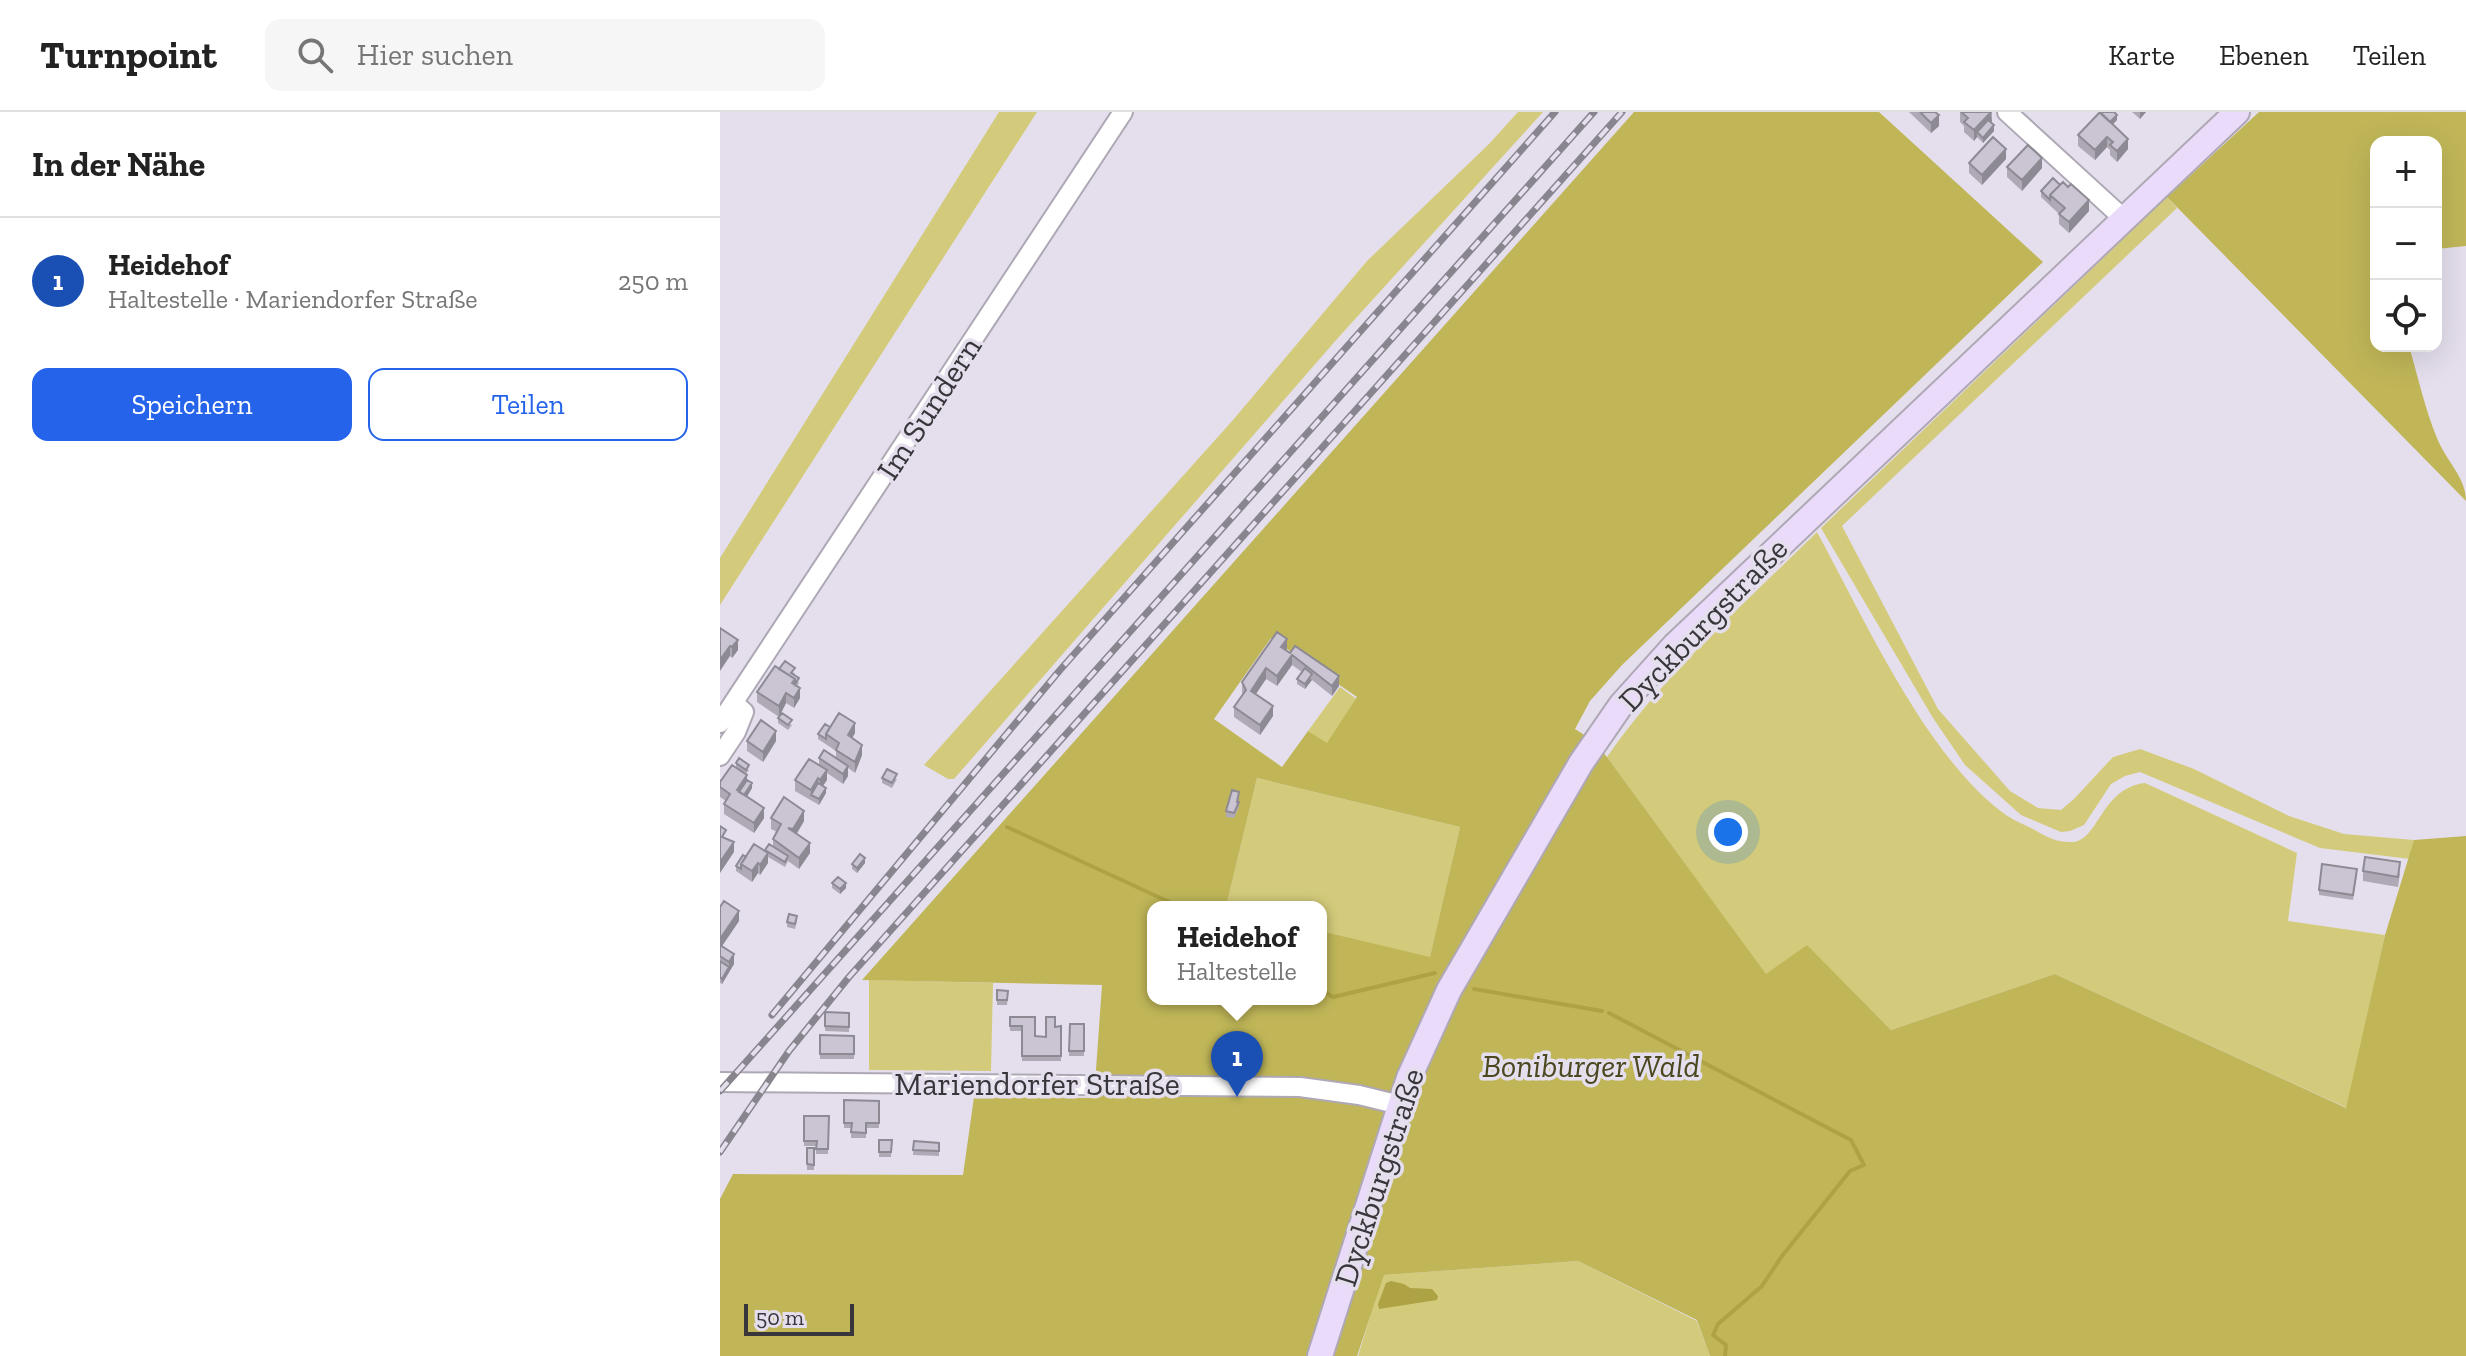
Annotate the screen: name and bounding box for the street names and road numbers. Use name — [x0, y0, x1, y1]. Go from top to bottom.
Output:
street label: Im Sundern — [869, 329, 990, 487]
street label: Dyckburgstraße — [1611, 529, 1795, 719]
street label: Dyckburgstraße — [1326, 1063, 1432, 1291]
street label: Mariendorfer Straße — [894, 1065, 1180, 1103]

